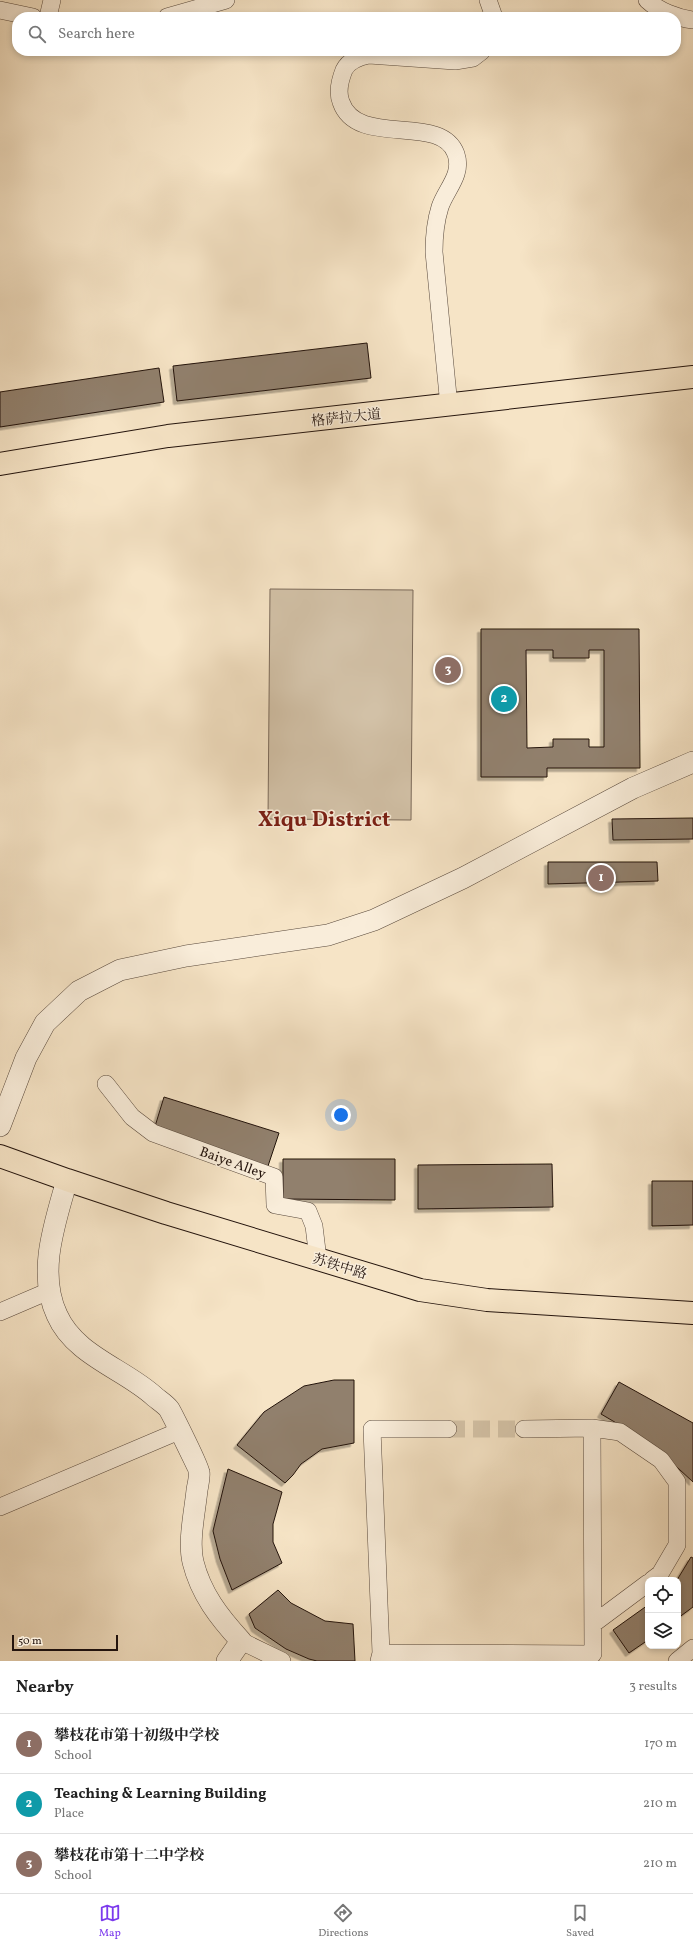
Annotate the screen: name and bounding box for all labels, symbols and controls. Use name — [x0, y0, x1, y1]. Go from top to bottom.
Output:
search box — [12, 12, 681, 56]
icon: search — [26, 23, 48, 45]
text: Search here — [58, 24, 135, 45]
street label: 格萨拉大道 — [310, 405, 382, 432]
pin: 3 — [435, 655, 461, 685]
pin: 2 — [491, 684, 517, 714]
district label: Xiqu District — [258, 805, 390, 836]
pin: 1 — [588, 863, 614, 893]
your location — [331, 1105, 351, 1125]
street label: Baiye Alley — [197, 1143, 269, 1184]
street label: 苏铁中路 — [310, 1250, 369, 1285]
map controls — [645, 1577, 681, 1649]
button: locate — [645, 1577, 681, 1613]
button: layers — [645, 1613, 681, 1649]
scale bar — [12, 1633, 118, 1652]
text: 50 m — [18, 1634, 42, 1649]
text: Nearby — [16, 1676, 74, 1699]
text: 3 results — [629, 1678, 677, 1696]
text: 攀枝花市第十初级中学校 — [54, 1726, 219, 1747]
text: 1 — [26, 1735, 32, 1753]
text: 170 m — [644, 1735, 677, 1753]
text: School — [54, 1747, 92, 1765]
text: Teaching & Learning Building — [54, 1784, 266, 1805]
text: 2 — [26, 1795, 32, 1813]
text: 210 m — [643, 1795, 677, 1813]
text: Place — [54, 1805, 84, 1823]
text: 攀枝花市第十二中学校 — [54, 1846, 204, 1867]
text: 3 — [26, 1855, 32, 1873]
text: 210 m — [643, 1855, 677, 1873]
text: School — [54, 1867, 92, 1885]
tab: Map — [99, 1902, 121, 1941]
tab: Directions — [318, 1902, 369, 1941]
tab: Saved — [566, 1902, 594, 1941]

